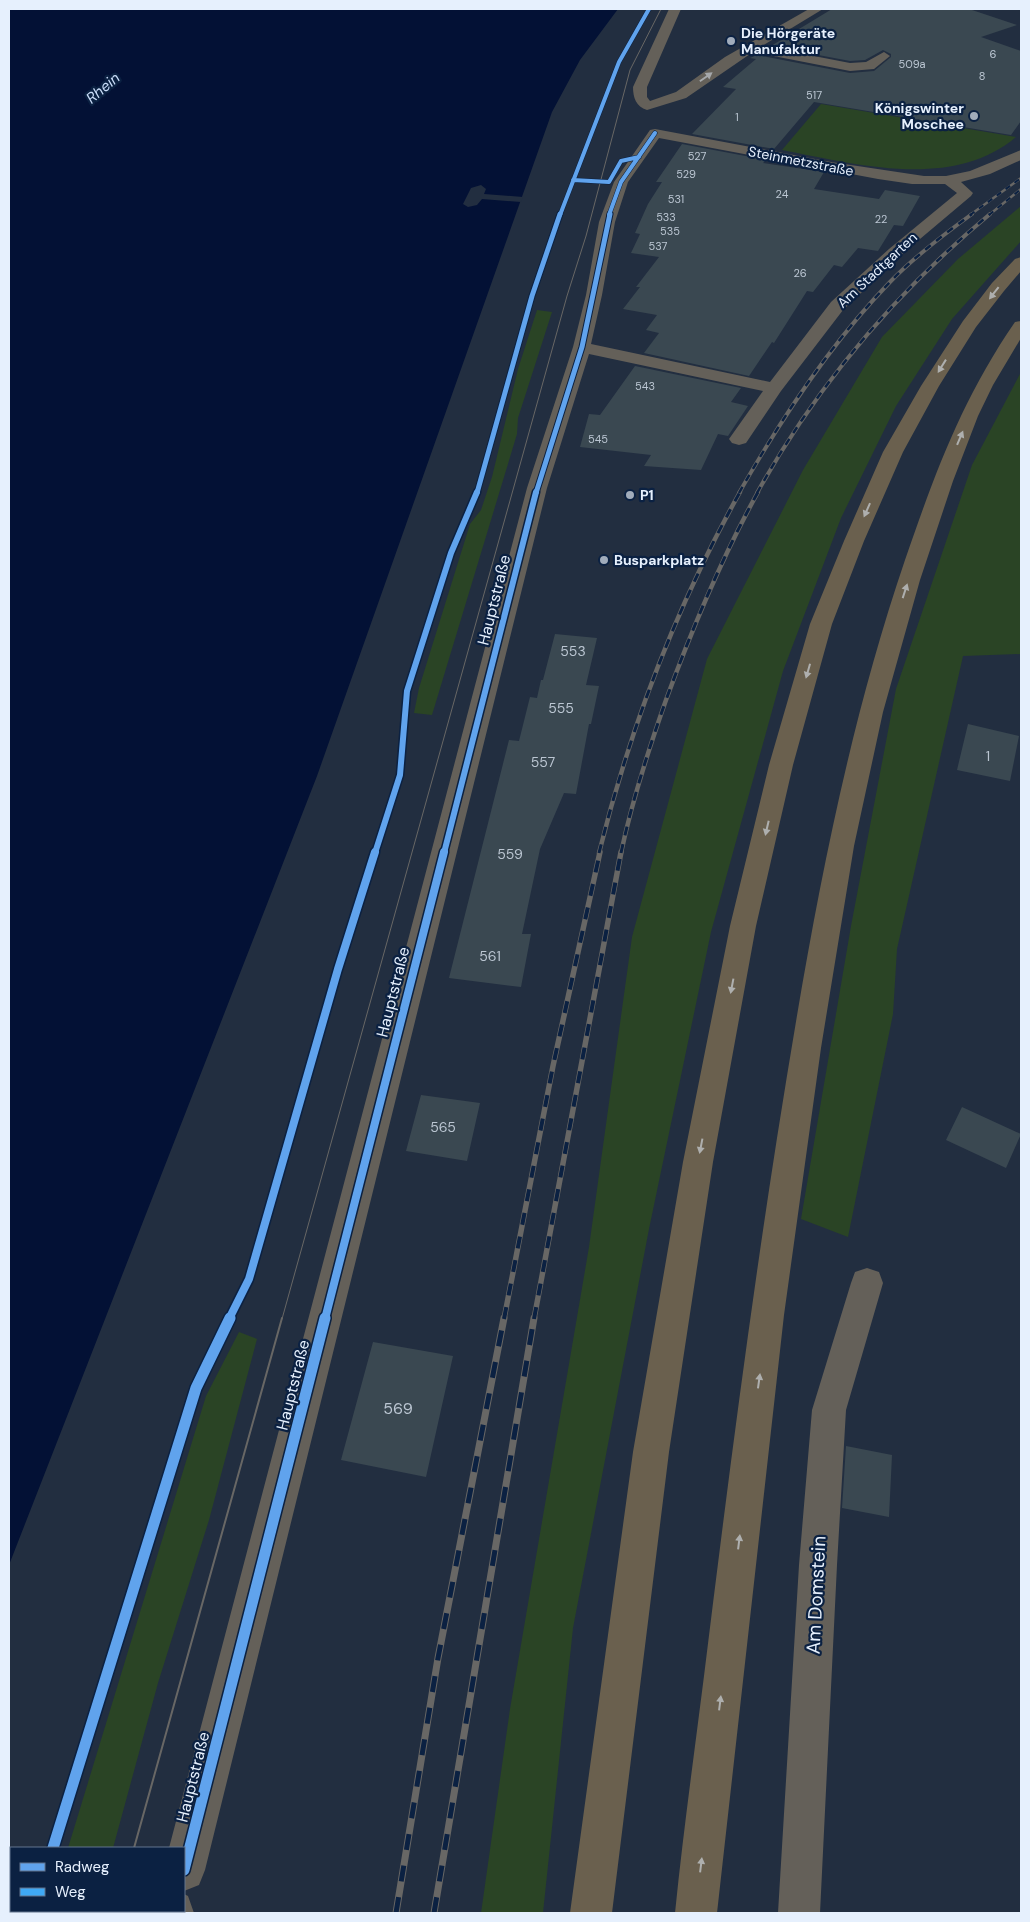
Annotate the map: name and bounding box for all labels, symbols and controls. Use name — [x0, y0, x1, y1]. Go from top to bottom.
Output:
place label: Die Hörgeräte Manufaktur — [741, 24, 835, 58]
marker: Die Hörgeräte Manufaktur — [725, 35, 737, 47]
house number: 6 — [990, 47, 997, 61]
house number: 509a — [898, 57, 926, 71]
water label: Rhein — [82, 68, 124, 108]
house number: 8 — [979, 69, 985, 83]
one-way arrow — [699, 72, 713, 82]
house number: 517 — [806, 88, 822, 102]
place label: Königswinter Moschee — [875, 99, 964, 133]
house number: 1 — [735, 110, 739, 124]
marker: Königswinter Moschee — [968, 110, 980, 122]
street label: Steinmetzstraße — [747, 142, 855, 180]
house number: 527 — [688, 149, 706, 163]
house number: 529 — [676, 167, 696, 181]
house number: 24 — [776, 187, 789, 201]
house number: 531 — [668, 192, 684, 206]
house number: 533 — [656, 210, 676, 224]
house number: 22 — [875, 212, 887, 226]
house number: 535 — [660, 224, 680, 238]
street label: Am Stadtgarten — [833, 228, 921, 312]
house number: 537 — [649, 239, 668, 253]
house number: 26 — [793, 266, 807, 280]
one-way arrow — [988, 286, 999, 299]
one-way arrow — [938, 360, 947, 373]
house number: 543 — [635, 379, 655, 393]
one-way arrow — [957, 431, 965, 445]
house number: 545 — [588, 432, 608, 446]
place label: P1 — [640, 486, 654, 504]
marker: P1 — [624, 489, 636, 501]
one-way arrow — [863, 503, 871, 517]
place label: Busparkplatz — [614, 551, 704, 569]
street label: Hauptstraße — [473, 552, 515, 648]
marker: Busparkplatz — [598, 554, 610, 566]
one-way arrow — [902, 584, 910, 599]
house number: 553 — [560, 642, 586, 660]
one-way arrow — [804, 663, 812, 678]
house number: 555 — [548, 699, 574, 717]
house number: 1 — [986, 747, 990, 765]
house number: 557 — [531, 753, 555, 771]
one-way arrow — [762, 820, 770, 835]
house number: 559 — [497, 845, 523, 863]
street label: Hauptstraße — [372, 944, 414, 1040]
house number: 561 — [479, 947, 501, 965]
one-way arrow — [727, 979, 735, 995]
house number: 565 — [430, 1118, 456, 1136]
one-way arrow — [697, 1138, 705, 1154]
street label: Hauptstraße — [272, 1337, 314, 1433]
one-way arrow — [755, 1372, 763, 1388]
house number: 569 — [383, 1398, 413, 1419]
one-way arrow — [735, 1534, 743, 1550]
street label: Am Domstein — [800, 1535, 832, 1655]
one-way arrow — [716, 1695, 724, 1711]
street label: Hauptstraße — [172, 1729, 214, 1825]
legend — [10, 1847, 185, 1912]
text: Radweg — [55, 1857, 109, 1877]
one-way arrow — [697, 1857, 705, 1873]
text: Weg — [55, 1882, 86, 1902]

